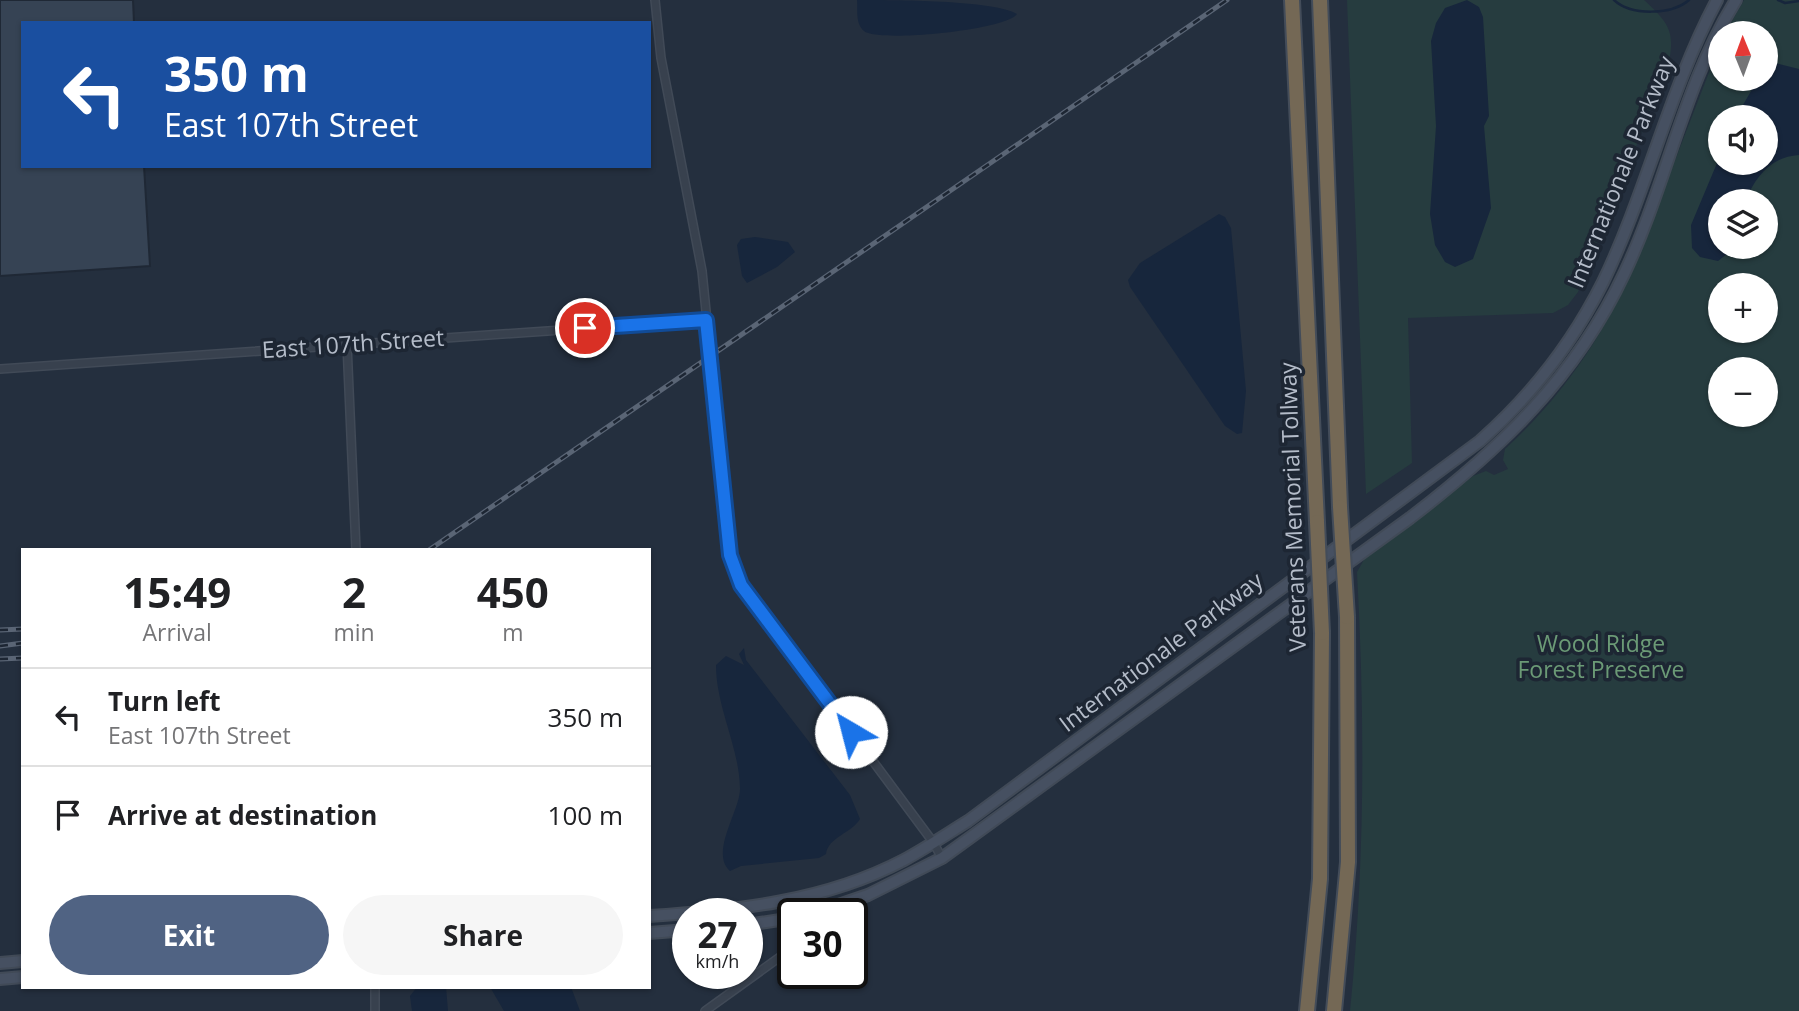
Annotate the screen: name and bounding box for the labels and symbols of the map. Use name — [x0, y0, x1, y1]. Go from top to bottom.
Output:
north arrow — [1708, 21, 1778, 91]
street label: Internationale Parkway — [1559, 50, 1681, 292]
pin — [555, 298, 615, 358]
street label: East 107th Street — [261, 321, 445, 365]
street label: Veterans Memorial Tollway — [1271, 361, 1313, 652]
street label: Internationale Parkway — [1052, 564, 1269, 738]
park label: Wood Ridge Forest Preserve — [1518, 627, 1685, 685]
position arrow — [814, 695, 888, 769]
speed limit sign: 30 — [777, 898, 868, 989]

